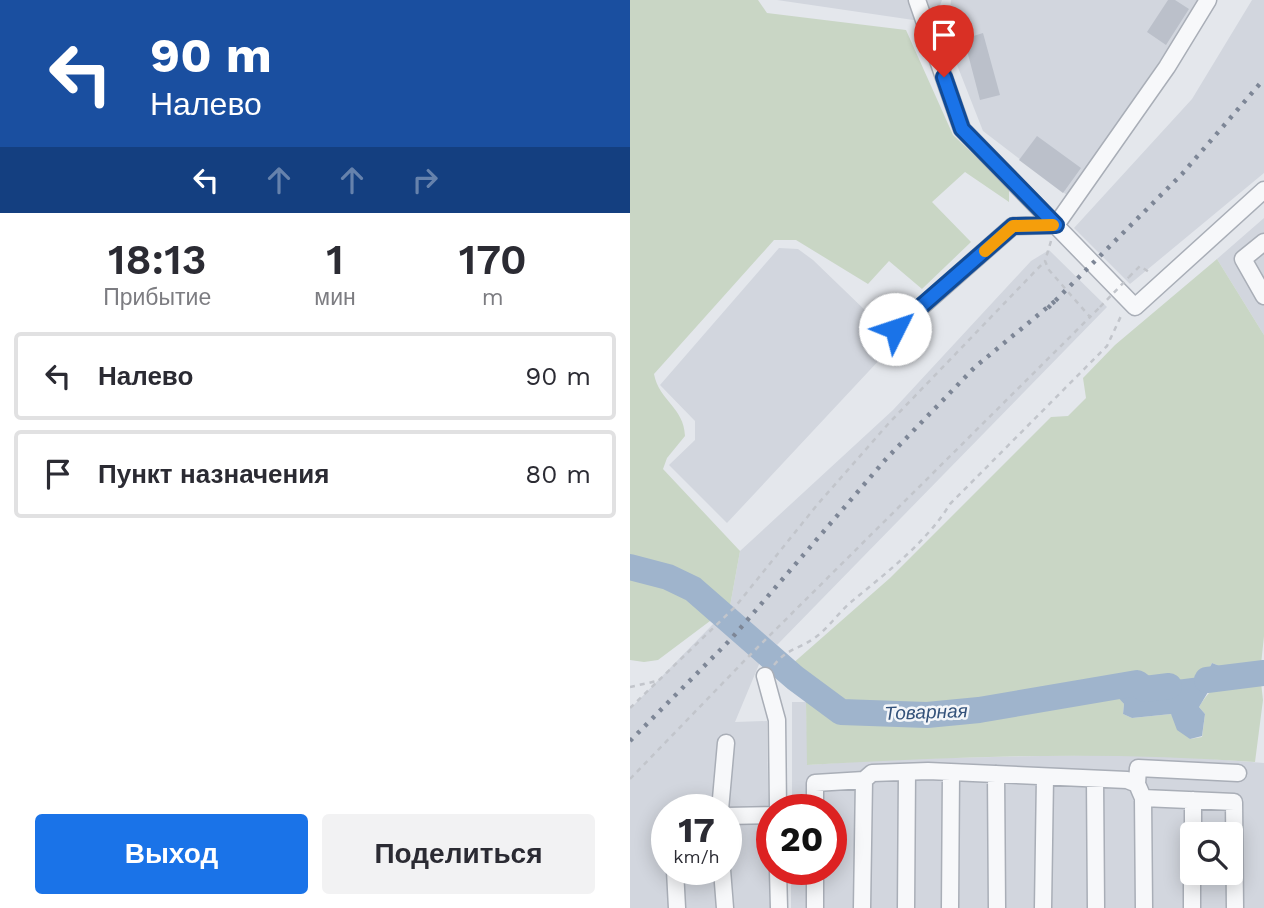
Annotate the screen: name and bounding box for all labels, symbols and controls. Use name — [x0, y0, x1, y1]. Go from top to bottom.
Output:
pin — [914, 5, 974, 77]
icon: arrive — [925, 16, 963, 54]
text: 90 m — [150, 26, 272, 84]
icon: left — [35, 28, 126, 119]
text: Налево — [150, 85, 262, 123]
icon: left — [187, 161, 225, 199]
icon: ahead — [260, 161, 298, 199]
icon: ahead — [333, 161, 371, 199]
icon: right — [406, 161, 444, 199]
text: 18:13 — [108, 235, 206, 284]
text: 1 — [326, 235, 344, 284]
text: 170 — [459, 235, 527, 284]
text: Прибытие — [103, 284, 211, 311]
text: мин — [314, 284, 356, 311]
text: m — [482, 284, 504, 311]
position arrow — [858, 292, 932, 366]
icon: left — [39, 357, 77, 395]
text: Налево — [98, 361, 193, 391]
text: 90 m — [525, 361, 591, 391]
icon: arrive — [39, 455, 77, 493]
text: Пункт назначения — [98, 459, 329, 489]
text: 80 m — [525, 459, 591, 489]
water label: Товарная — [884, 699, 968, 725]
speed limit sign: 20 — [756, 794, 847, 885]
text: 17 — [678, 809, 715, 851]
button: Выход — [35, 814, 308, 894]
button: Поделиться — [322, 814, 595, 894]
map controls — [1180, 822, 1243, 885]
button: search — [1180, 822, 1243, 885]
text: km/h — [673, 846, 720, 867]

